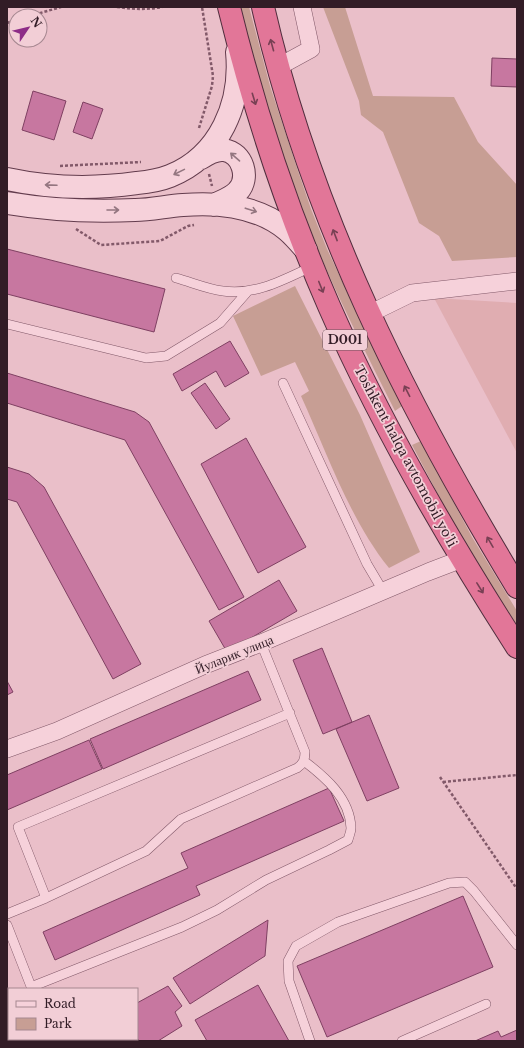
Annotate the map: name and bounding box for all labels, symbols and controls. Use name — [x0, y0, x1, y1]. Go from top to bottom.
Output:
north arrow — [8, 8, 48, 48]
text: N — [27, 14, 45, 31]
one-way arrow — [268, 39, 276, 52]
one-way arrow — [251, 92, 258, 105]
one-way arrow — [229, 153, 240, 162]
one-way arrow — [174, 169, 186, 176]
one-way arrow — [45, 181, 58, 188]
one-way arrow — [106, 206, 119, 214]
one-way arrow — [244, 207, 257, 214]
one-way arrow — [330, 229, 338, 241]
one-way arrow — [318, 280, 326, 292]
road number: D001 — [323, 330, 367, 350]
street label: Toshkent halqa avtomobil yo'li — [350, 362, 461, 551]
one-way arrow — [402, 385, 410, 397]
one-way arrow — [485, 536, 493, 548]
one-way arrow — [475, 582, 484, 593]
street label: Йуларик улица — [192, 631, 276, 678]
legend — [8, 988, 138, 1040]
text: Road — [44, 996, 76, 1011]
text: Park — [44, 1016, 72, 1031]

